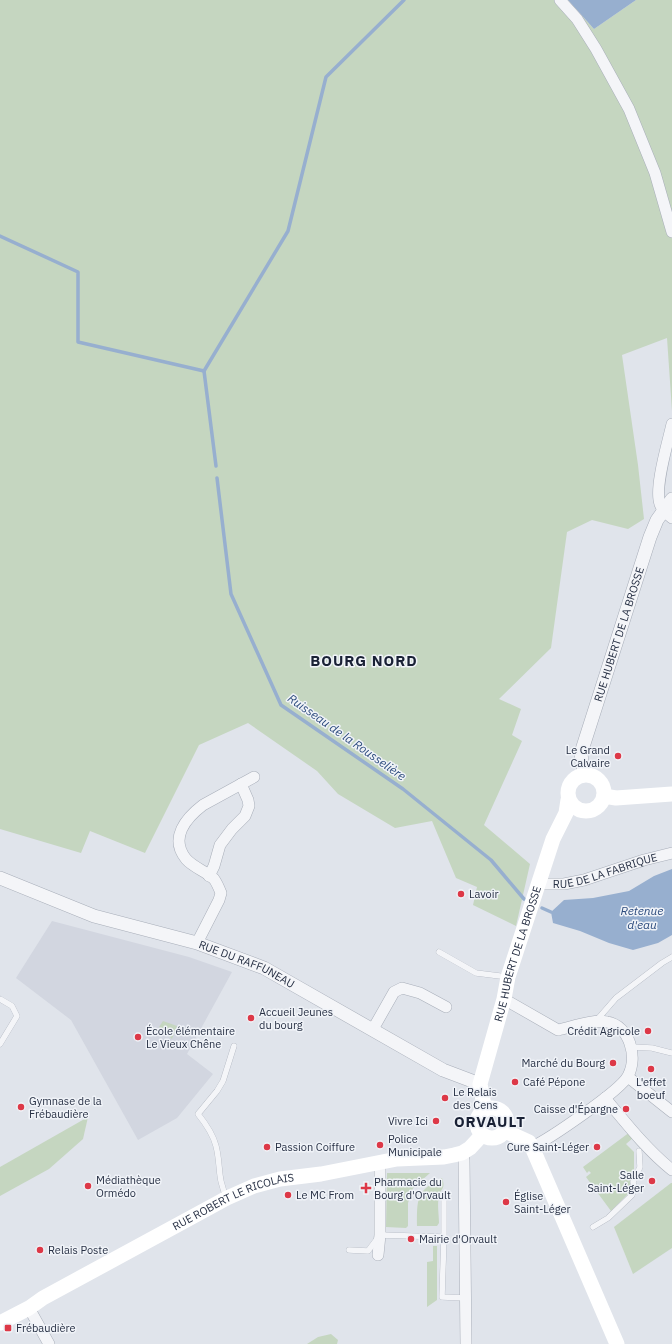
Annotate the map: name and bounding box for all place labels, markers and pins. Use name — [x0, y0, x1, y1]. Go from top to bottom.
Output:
place label: Le Grand Calvaire — [566, 743, 610, 770]
marker: Le Grand Calvaire — [613, 751, 623, 761]
place label: Lavoir — [469, 887, 499, 901]
marker: Lavoir — [456, 889, 466, 899]
place label: Accueil Jeunes du bourg — [259, 1005, 333, 1032]
marker: Accueil Jeunes du bourg — [246, 1013, 256, 1023]
place label: École élémentaire Le Vieux Chêne — [146, 1024, 235, 1051]
place label: Crédit Agricole — [567, 1024, 640, 1038]
marker: Crédit Agricole — [643, 1026, 653, 1036]
marker: École élémentaire Le Vieux Chêne — [133, 1032, 143, 1042]
place label: Marché du Bourg — [521, 1056, 605, 1070]
marker: Marché du Bourg — [608, 1058, 618, 1068]
marker: L'effet boeuf — [646, 1064, 656, 1074]
place label: Café Pépone — [523, 1075, 585, 1089]
place label: L'effet boeuf — [636, 1075, 666, 1102]
marker: Café Pépone — [510, 1077, 520, 1087]
place label: Le Relais des Cens — [453, 1085, 498, 1112]
marker: Le Relais des Cens — [440, 1093, 450, 1103]
place label: Gymnase de la Frébaudière — [29, 1094, 102, 1121]
marker: Gymnase de la Frébaudière — [16, 1102, 26, 1112]
place label: Caisse d'Épargne — [534, 1102, 618, 1116]
marker: Caisse d'Épargne — [621, 1104, 631, 1114]
place label: Vivre Ici — [388, 1114, 428, 1128]
marker: Vivre Ici — [431, 1116, 441, 1126]
place label: Police Municipale — [388, 1132, 442, 1159]
place label: Passion Coiffure — [275, 1140, 355, 1154]
marker: Police Municipale — [375, 1140, 385, 1150]
place label: Cure Saint-Léger — [507, 1140, 589, 1154]
marker: Passion Coiffure — [262, 1142, 272, 1152]
marker: Cure Saint-Léger — [592, 1142, 602, 1152]
place label: Salle Saint-Léger — [587, 1168, 644, 1195]
place label: Médiathèque Ormédo — [96, 1173, 161, 1200]
place label: Pharmacie du Bourg d'Orvault — [374, 1175, 451, 1202]
marker: Salle Saint-Léger — [647, 1176, 657, 1186]
marker: Médiathèque Ormédo — [83, 1181, 93, 1191]
marker: Pharmacie du Bourg d'Orvault — [361, 1183, 371, 1193]
place label: Le MC From — [296, 1188, 354, 1202]
place label: Église Saint-Léger — [514, 1189, 571, 1216]
marker: Le MC From — [283, 1190, 293, 1200]
marker: Église Saint-Léger — [501, 1197, 511, 1207]
place label: Mairie d'Orvault — [419, 1232, 497, 1246]
marker: Mairie d'Orvault — [406, 1234, 416, 1244]
place label: Relais Poste — [48, 1243, 108, 1257]
marker: Relais Poste — [35, 1245, 45, 1255]
place label: Frébaudière — [16, 1321, 76, 1335]
marker: Frébaudière — [3, 1323, 13, 1333]

